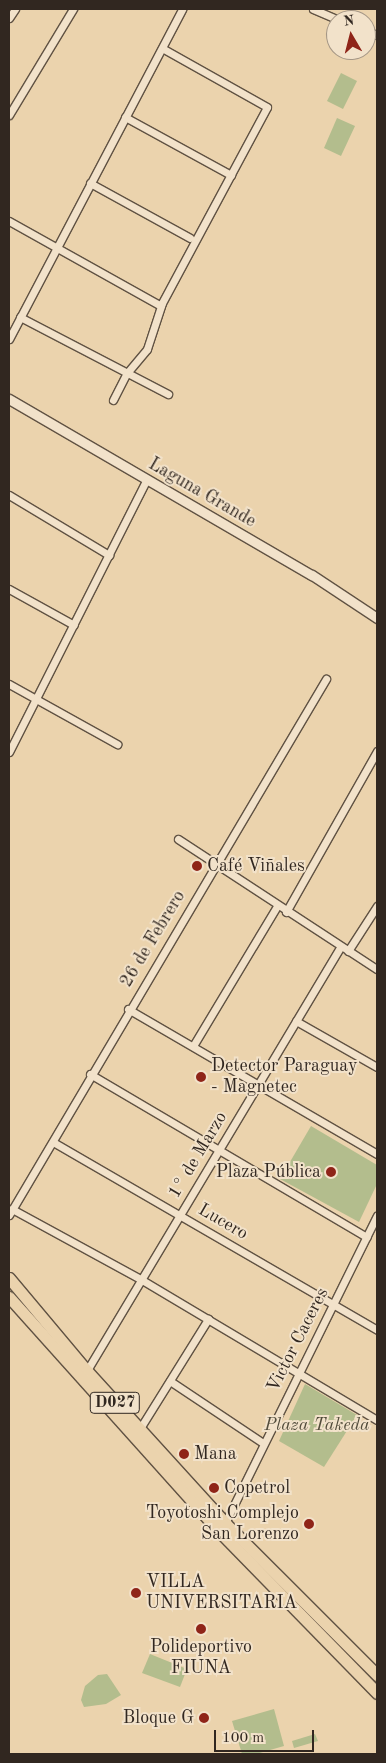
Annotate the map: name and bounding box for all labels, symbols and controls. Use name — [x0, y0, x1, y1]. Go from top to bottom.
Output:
north arrow — [326, 10, 376, 60]
text: N — [343, 13, 355, 29]
street label: Laguna Grande — [144, 454, 260, 532]
place label: Café Viñales — [207, 855, 305, 877]
marker: Café Viñales — [191, 860, 203, 872]
street label: 26 de Febrero — [116, 887, 190, 991]
place label: Detector Paraguay - Magnetec — [211, 1056, 357, 1098]
marker: Detector Paraguay - Magnetec — [195, 1071, 207, 1083]
street label: 1° de Marzo — [164, 1108, 232, 1202]
place label: Plaza Pública — [216, 1161, 321, 1183]
marker: Plaza Pública — [325, 1166, 337, 1178]
street label: Lucero — [194, 1199, 252, 1245]
street label: Victor Caceres — [262, 1284, 334, 1396]
road number: D027 — [89, 1390, 141, 1416]
park label: Plaza Takeda — [264, 1414, 370, 1436]
place label: Mana — [194, 1443, 237, 1465]
marker: Mana — [178, 1448, 190, 1460]
place label: Copetrol — [224, 1477, 290, 1499]
marker: Copetrol — [208, 1482, 220, 1494]
place label: Toyotoshi Complejo San Lorenzo — [146, 1503, 299, 1546]
marker: Toyotoshi Complejo San Lorenzo — [303, 1518, 315, 1530]
place label: VILLA UNIVERSITARIA — [146, 1572, 297, 1615]
marker: VILLA UNIVERSITARIA — [130, 1587, 142, 1599]
marker: Polideportivo FIUNA — [195, 1623, 207, 1635]
place label: Polideportivo FIUNA — [150, 1637, 252, 1680]
place label: Bloque G — [123, 1707, 194, 1729]
marker: Bloque G — [198, 1712, 210, 1724]
scale bar — [216, 1720, 316, 1752]
text: 100 m — [222, 1731, 264, 1746]

